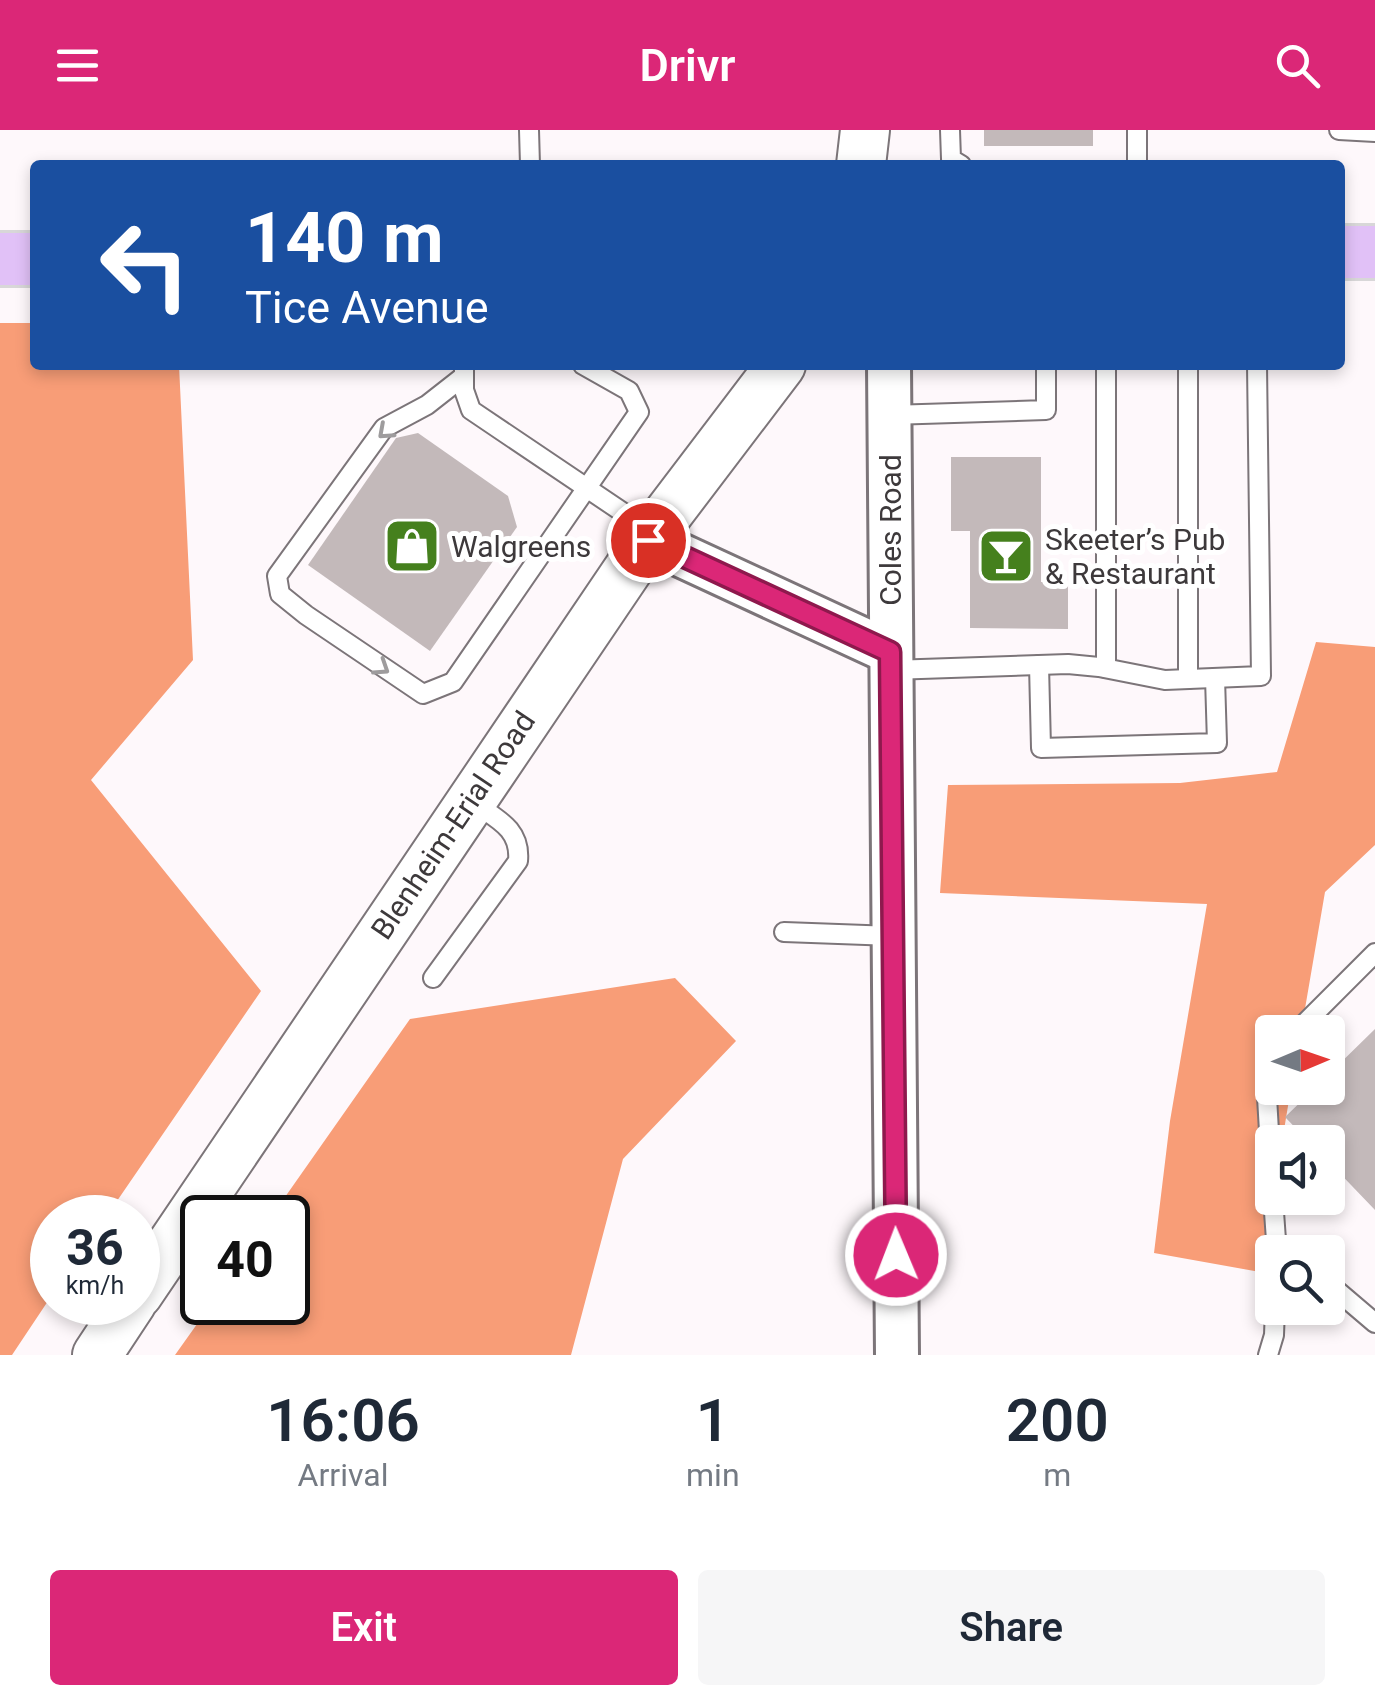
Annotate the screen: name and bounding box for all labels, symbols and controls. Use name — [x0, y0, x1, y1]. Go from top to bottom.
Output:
icon: menu — [50, 38, 105, 93]
icon: search — [1270, 38, 1325, 93]
text: Drivr — [640, 39, 735, 92]
text: 140 m — [245, 197, 444, 279]
icon: left — [80, 200, 210, 330]
text: Tice Avenue — [245, 281, 489, 334]
one-way arrow — [379, 421, 397, 439]
street label: Coles Road — [873, 454, 908, 606]
pin — [606, 498, 691, 583]
icon: arrive — [621, 513, 676, 568]
shop icon: Walgreens — [382, 516, 442, 576]
place label: Skeeter’s Pub & Restaurant — [1045, 522, 1225, 591]
bar icon: Skeeter’s Pub & Restaurant — [976, 526, 1036, 586]
place label: Walgreens — [451, 529, 591, 564]
one-way arrow — [371, 655, 389, 674]
street label: Blenheim-Erial Road — [364, 704, 542, 946]
north arrow — [1255, 1015, 1345, 1105]
map controls — [1255, 1015, 1345, 1325]
button: sound — [1255, 1125, 1345, 1215]
speed limit sign: 40 — [180, 1195, 310, 1325]
position arrow — [844, 1203, 948, 1307]
text: 36 — [66, 1219, 124, 1277]
button: search — [1255, 1235, 1345, 1325]
text: km/h — [66, 1271, 124, 1300]
text: 16:06 — [266, 1385, 420, 1456]
text: 1 — [696, 1385, 730, 1456]
text: 200 — [1006, 1385, 1109, 1456]
text: Arrival — [298, 1456, 388, 1494]
text: min — [686, 1456, 740, 1494]
text: m — [1043, 1456, 1071, 1494]
button: Exit — [50, 1570, 678, 1685]
button: Share — [698, 1570, 1325, 1685]

